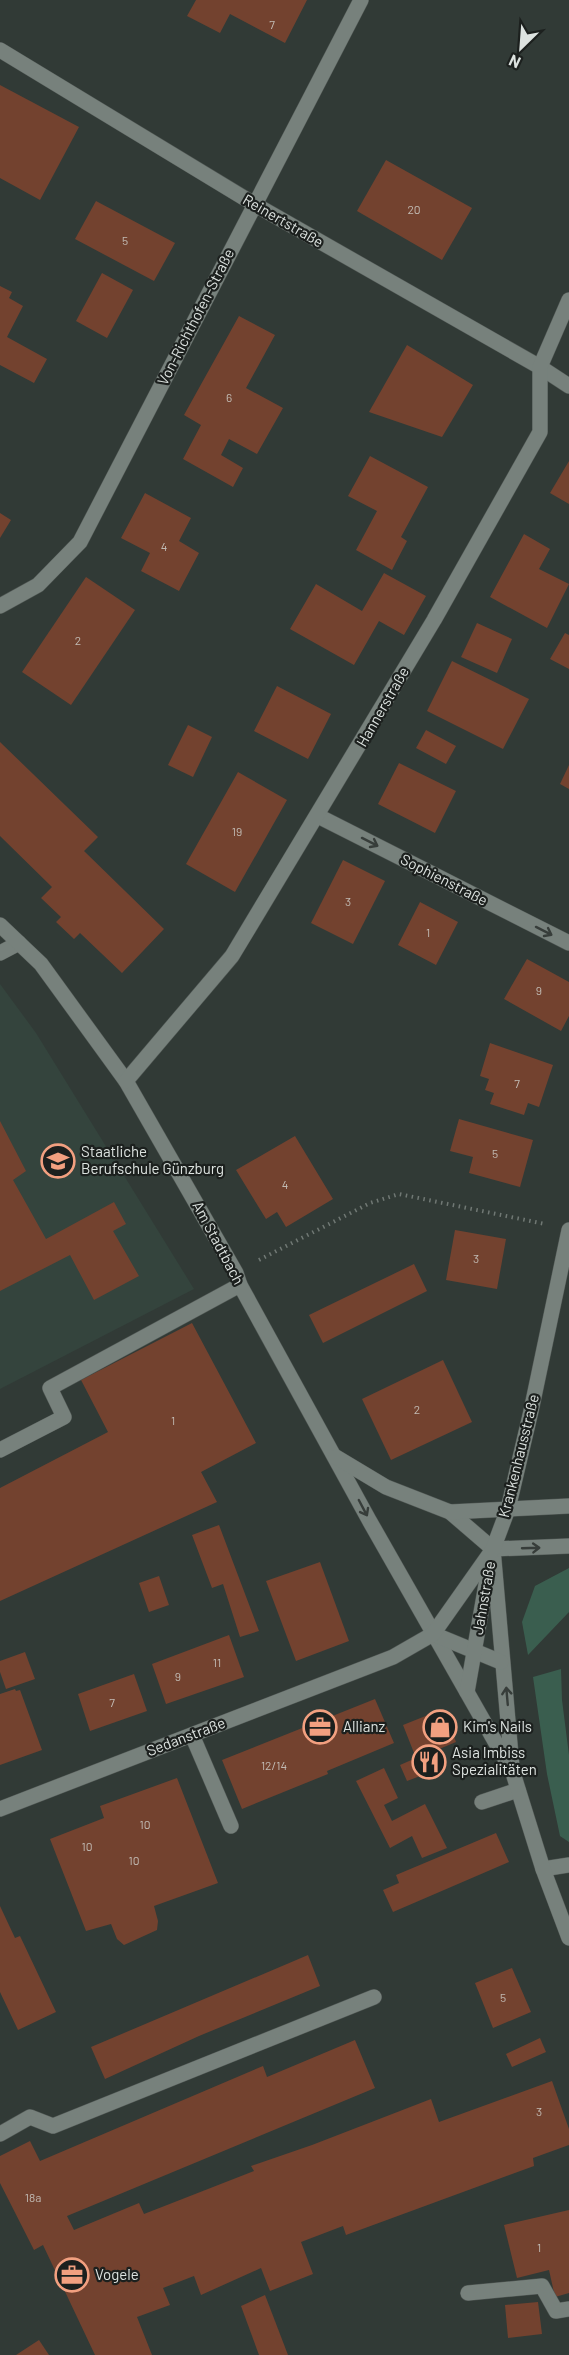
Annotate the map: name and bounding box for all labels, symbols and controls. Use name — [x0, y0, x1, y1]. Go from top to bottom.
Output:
house number: 7 — [269, 17, 275, 31]
north arrow — [491, 18, 551, 78]
text: N — [506, 51, 523, 73]
street label: Reinertstraße — [240, 190, 327, 250]
house number: 20 — [407, 202, 421, 216]
house number: 5 — [122, 233, 128, 247]
street label: Von-Richthofen-Straße — [153, 245, 237, 388]
house number: 6 — [226, 390, 232, 404]
house number: 4 — [161, 539, 167, 553]
house number: 2 — [75, 633, 81, 647]
street label: Hannerstraße — [352, 663, 412, 750]
house number: 19 — [232, 824, 242, 838]
one-way arrow — [361, 837, 379, 849]
street label: Sophienstraße — [398, 849, 491, 909]
house number: 3 — [345, 894, 351, 908]
house number: 1 — [426, 925, 430, 939]
one-way arrow — [535, 925, 552, 937]
house number: 9 — [536, 983, 542, 997]
house number: 7 — [514, 1076, 520, 1090]
place label: Staatliche Berufschule Günzburg — [81, 1142, 224, 1177]
school or university icon: Staatliche Berufschule Günzburg — [40, 1143, 76, 1179]
house number: 5 — [492, 1146, 498, 1160]
house number: 4 — [282, 1177, 288, 1191]
street label: Am Stadtbach — [189, 1198, 248, 1287]
house number: 3 — [473, 1251, 479, 1265]
street label: Krankenhausstraße — [494, 1392, 542, 1519]
house number: 2 — [414, 1402, 420, 1416]
house number: 1 — [171, 1413, 175, 1427]
one-way arrow — [358, 1499, 369, 1517]
one-way arrow — [520, 1542, 540, 1553]
street label: Jahnstraße — [468, 1560, 498, 1636]
house number: 11 — [213, 1655, 221, 1669]
house number: 9 — [175, 1669, 181, 1683]
one-way arrow — [501, 1687, 512, 1707]
house number: 7 — [109, 1695, 115, 1709]
office icon: Allianz — [302, 1709, 338, 1745]
shop icon: Kim's Nails — [422, 1709, 458, 1745]
street label: Sedanstraße — [144, 1713, 228, 1759]
place label: Allianz — [343, 1717, 386, 1735]
place label: Kim's Nails — [463, 1717, 532, 1735]
place label: Asia Imbiss Spezialitäten — [452, 1743, 537, 1778]
restaurant icon: Asia Imbiss Spezialitäten — [411, 1744, 447, 1780]
house number: 12/14 — [261, 1758, 287, 1772]
house number: 10 — [140, 1817, 150, 1831]
house number: 10 — [82, 1839, 92, 1853]
house number: 10 — [129, 1853, 139, 1867]
house number: 5 — [500, 1990, 506, 2004]
house number: 3 — [536, 2104, 542, 2118]
house number: 18a — [25, 2190, 41, 2204]
house number: 1 — [537, 2240, 541, 2254]
office icon: Vogele — [54, 2257, 90, 2293]
place label: Vogele — [95, 2265, 139, 2283]

